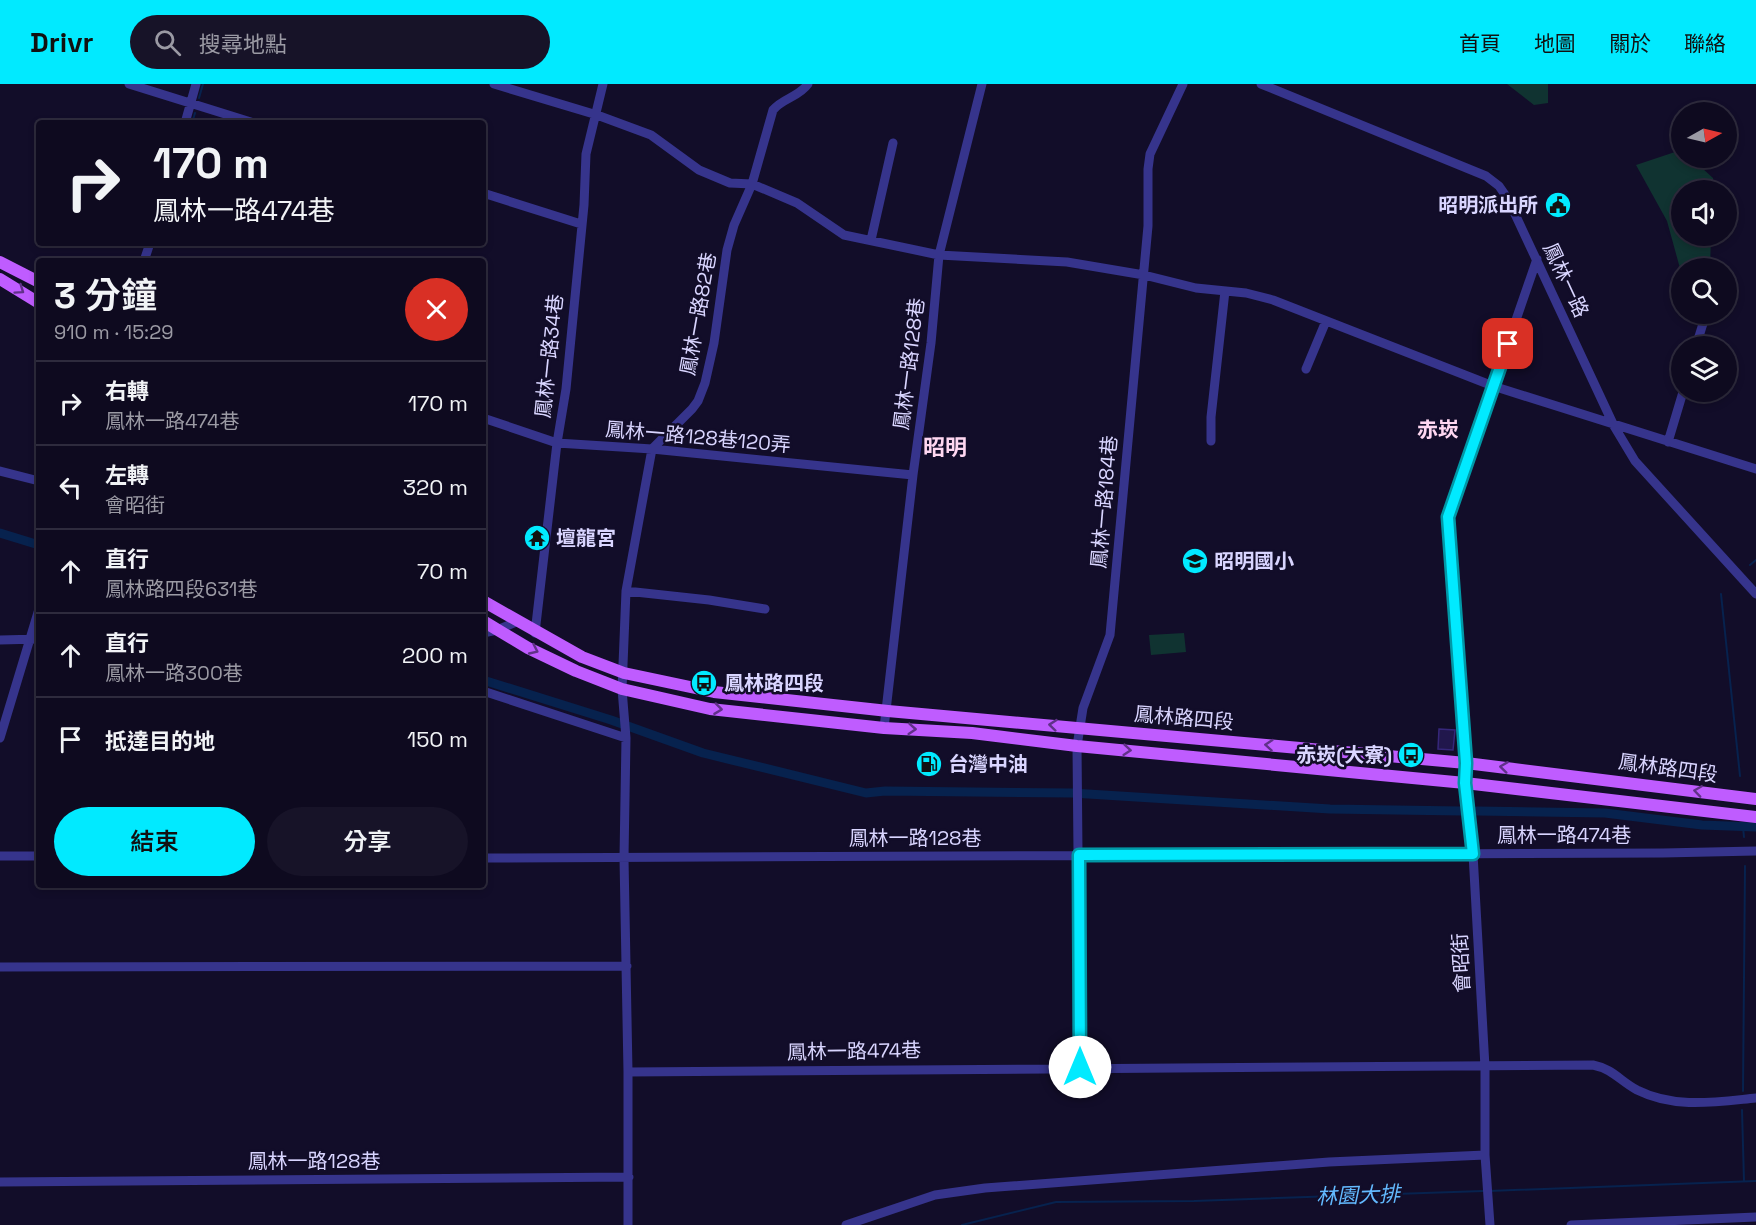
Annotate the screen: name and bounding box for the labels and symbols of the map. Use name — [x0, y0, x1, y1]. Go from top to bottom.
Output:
north arrow — [1671, 102, 1737, 168]
public building icon: 昭明派出所 — [1543, 190, 1573, 220]
place label: 昭明派出所 — [1438, 192, 1538, 218]
street label: 鳳林一路 — [1537, 238, 1595, 322]
street label: 鳳林一路82巷 — [674, 250, 722, 378]
one-way arrow — [13, 283, 24, 294]
street label: 鳳林一路34巷 — [530, 293, 568, 419]
street label: 鳳林一路128巷 — [888, 296, 930, 432]
pin — [1482, 318, 1533, 369]
street label: 鳳林一路128巷120弄 — [604, 416, 792, 458]
district label: 赤崁 — [1417, 416, 1459, 443]
district label: 昭明 — [923, 433, 967, 461]
street label: 鳳林一路184巷 — [1085, 434, 1123, 570]
temple icon: 壇龍宮 — [522, 523, 552, 553]
place label: 壇龍宮 — [556, 525, 616, 551]
school or university icon: 昭明國小 — [1180, 546, 1210, 576]
place label: 昭明國小 — [1214, 548, 1294, 574]
one-way arrow — [527, 643, 538, 655]
bus stop icon: 鳳林路四段 — [689, 668, 719, 698]
place label: 鳳林路四段 — [724, 670, 824, 696]
street label: 鳳林路四段 — [1133, 701, 1235, 735]
one-way arrow — [714, 703, 723, 715]
one-way arrow — [1049, 719, 1058, 732]
one-way arrow — [908, 723, 917, 736]
one-way arrow — [1264, 739, 1273, 752]
bus stop icon: 赤崁(大寮) — [1396, 740, 1426, 770]
place label: 赤崁(大寮) — [1296, 742, 1392, 768]
one-way arrow — [1122, 743, 1132, 756]
street label: 鳳林路四段 — [1617, 748, 1719, 788]
fuel station icon: 台灣中油 — [914, 749, 944, 779]
place label: 台灣中油 — [948, 751, 1028, 777]
one-way arrow — [1500, 762, 1509, 774]
one-way arrow — [1693, 786, 1703, 798]
street label: 鳳林一路474巷 — [1497, 822, 1631, 848]
street label: 鳳林一路128巷 — [849, 825, 981, 851]
street label: 會昭街 — [1446, 932, 1476, 994]
position arrow — [1048, 1035, 1112, 1099]
street label: 鳳林一路474巷 — [787, 1037, 921, 1065]
street label: 鳳林一路128巷 — [248, 1148, 380, 1174]
water label: 林園大排 — [1316, 1180, 1403, 1210]

